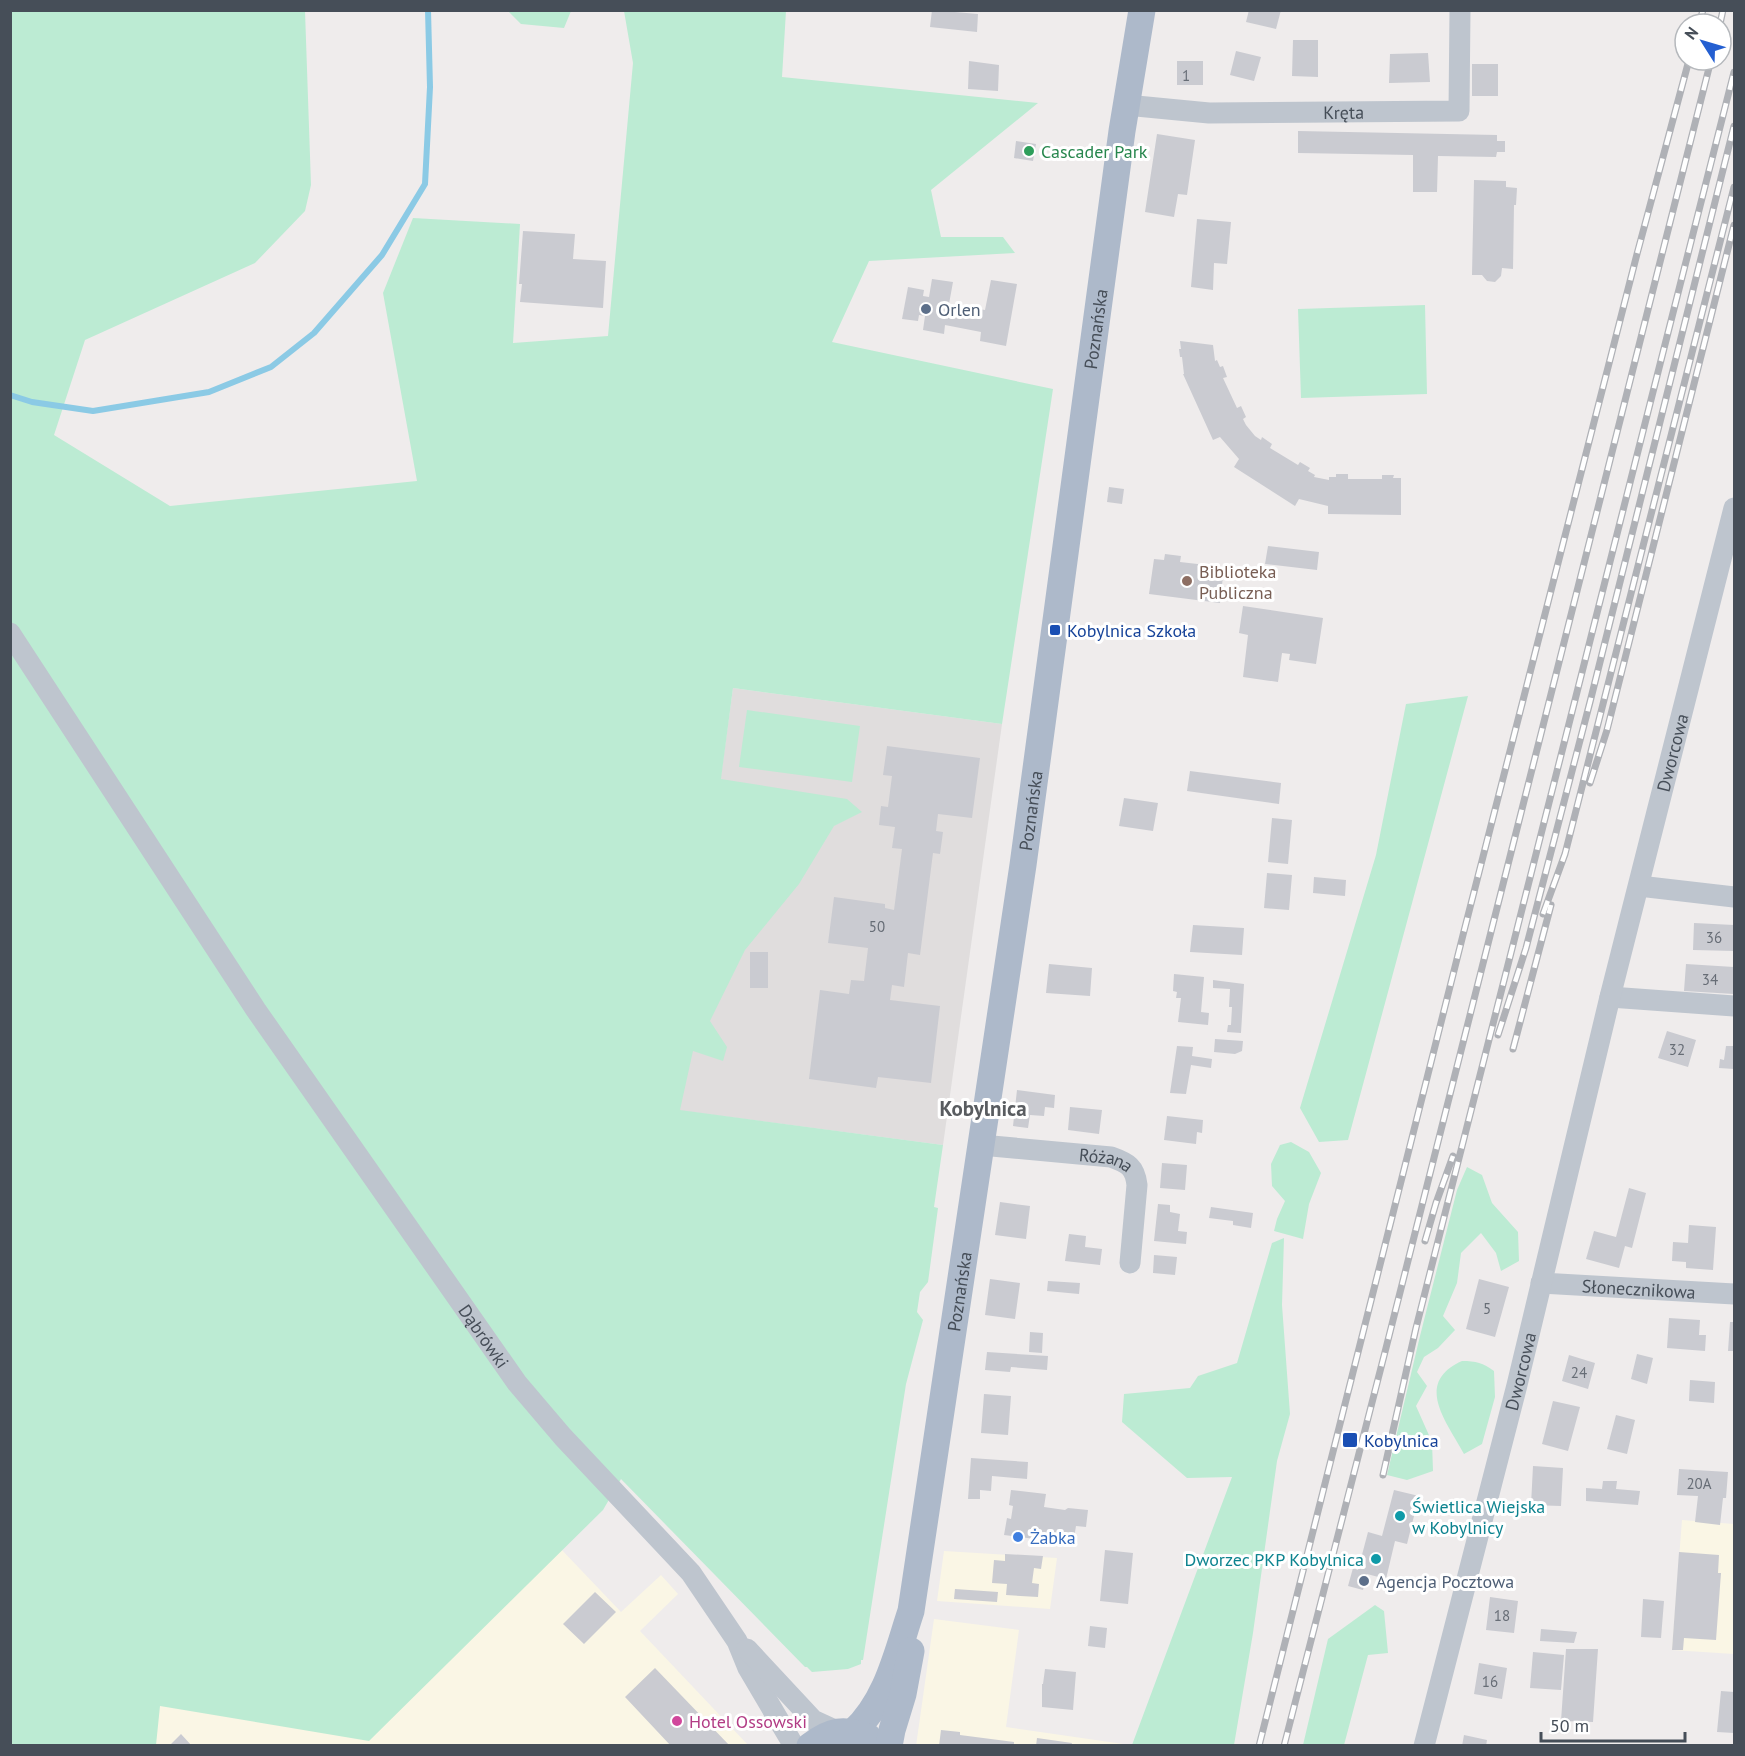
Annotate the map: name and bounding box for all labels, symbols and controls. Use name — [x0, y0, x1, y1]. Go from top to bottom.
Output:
north arrow — [1673, 12, 1733, 72]
text: N — [1680, 23, 1702, 43]
house number: 1 — [1182, 66, 1190, 85]
street label: Kręta — [1323, 100, 1364, 124]
place label: Cascader Park — [1041, 140, 1148, 163]
marker: Cascader Park — [1022, 144, 1036, 158]
street label: Poznańska — [1079, 288, 1112, 371]
place label: Orlen — [938, 298, 981, 321]
marker: Orlen — [919, 302, 933, 316]
place label: Biblioteka Publiczna — [1199, 560, 1276, 604]
marker: Biblioteka Publiczna — [1180, 574, 1194, 588]
place label: Kobylnica Szkoła — [1067, 619, 1196, 642]
marker: Kobylnica Szkoła — [1048, 623, 1062, 637]
street label: Dworcowa — [1651, 711, 1693, 794]
street label: Poznańska — [1014, 769, 1047, 852]
house number: 50 — [869, 917, 885, 936]
house number: 36 — [1706, 928, 1722, 947]
house number: 34 — [1702, 970, 1718, 989]
house number: 32 — [1669, 1040, 1685, 1059]
district label: Kobylnica — [939, 1095, 1027, 1122]
street label: Różana — [1078, 1143, 1138, 1177]
street label: Poznańska — [942, 1250, 976, 1333]
street label: Słonecznikowa — [1581, 1274, 1696, 1303]
house number: 5 — [1483, 1299, 1491, 1318]
street label: Dąbrówki — [454, 1300, 514, 1372]
street label: Dworcowa — [1499, 1330, 1541, 1413]
house number: 24 — [1571, 1363, 1587, 1382]
place label: Kobylnica — [1364, 1429, 1439, 1452]
marker: Kobylnica — [1341, 1431, 1359, 1449]
house number: 20A — [1686, 1474, 1712, 1493]
place label: Świetlica Wiejska w Kobylnicy — [1412, 1495, 1545, 1539]
marker: Świetlica Wiejska w Kobylnicy — [1393, 1509, 1407, 1523]
place label: Żabka — [1030, 1526, 1076, 1549]
marker: Żabka — [1011, 1530, 1025, 1544]
place label: Dworzec PKP Kobylnica — [1184, 1548, 1364, 1571]
marker: Dworzec PKP Kobylnica — [1369, 1552, 1383, 1566]
place label: Agencja Pocztowa — [1376, 1570, 1514, 1593]
marker: Agencja Pocztowa — [1357, 1574, 1371, 1588]
house number: 18 — [1494, 1606, 1510, 1625]
house number: 16 — [1482, 1672, 1498, 1691]
scale bar — [1541, 1705, 1685, 1743]
place label: Hotel Ossowski — [689, 1710, 807, 1733]
marker: Hotel Ossowski — [670, 1714, 684, 1728]
text: 50 m — [1550, 1714, 1589, 1737]

